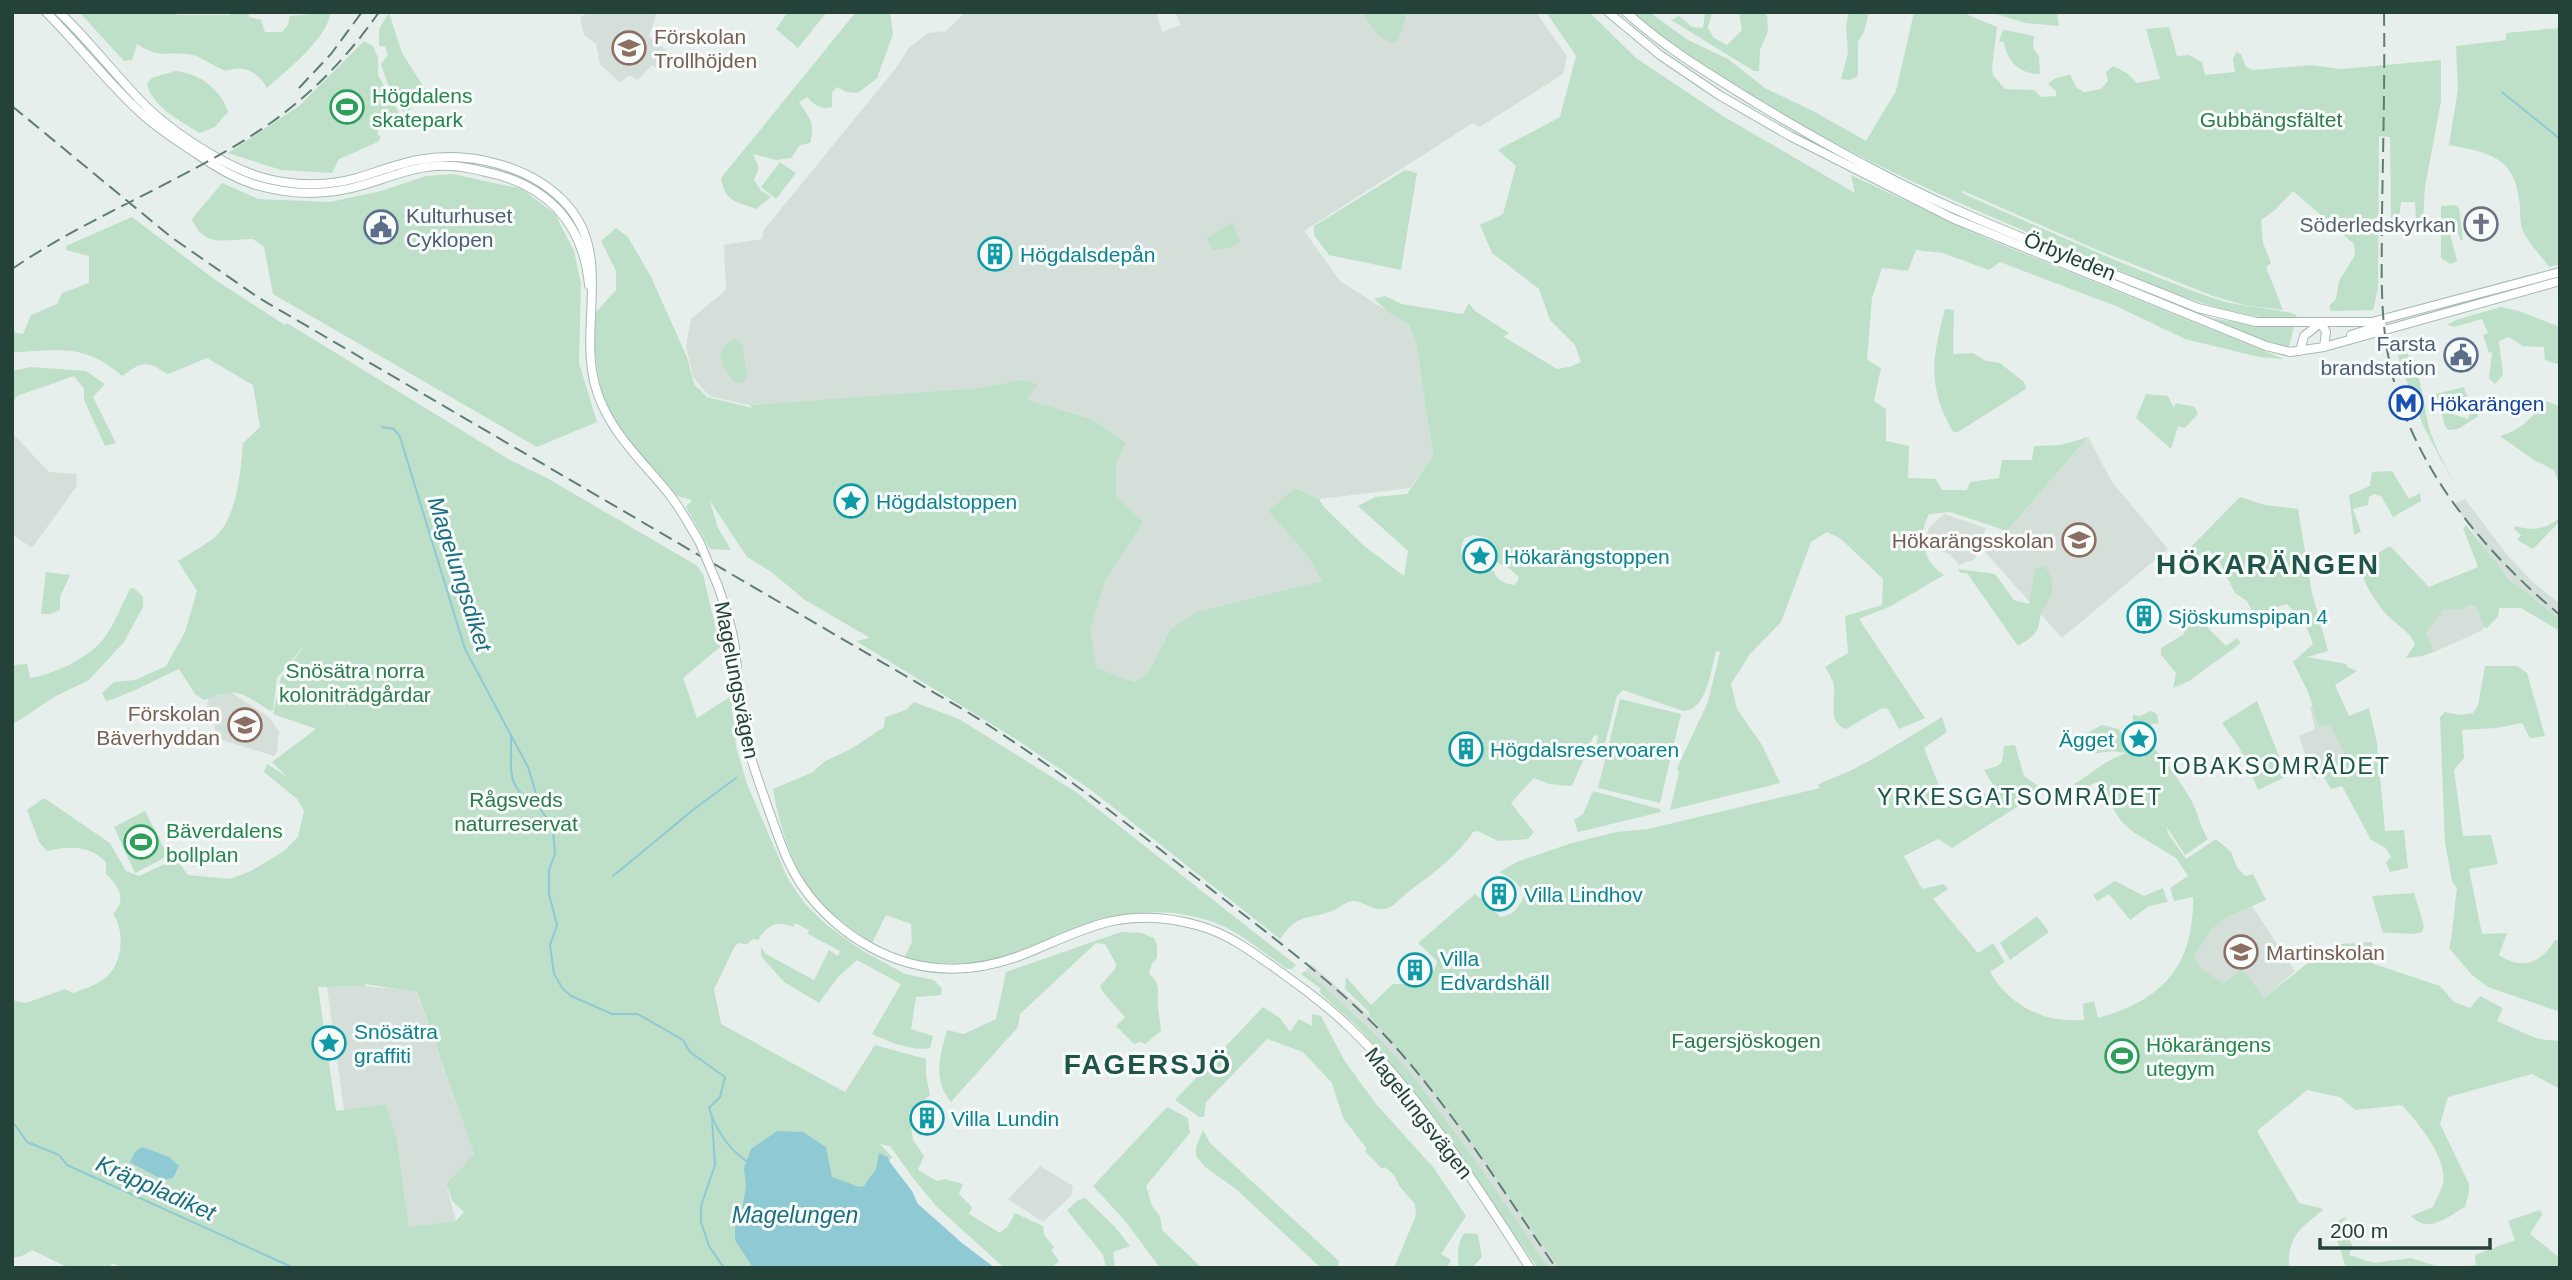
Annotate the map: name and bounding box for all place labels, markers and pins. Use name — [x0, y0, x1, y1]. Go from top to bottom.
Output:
place label: Förskolan Trollhöjden — [654, 25, 757, 72]
school or university icon: Förskolan Trollhöjden — [610, 29, 648, 67]
place label: Högdalens skatepark — [372, 84, 472, 131]
sports icon: Högdalens skatepark — [328, 88, 366, 126]
place label: Kulturhuset Cyklopen — [406, 204, 512, 251]
church icon: Söderledskyrkan — [2462, 205, 2500, 243]
public building icon: Kulturhuset Cyklopen — [362, 208, 400, 246]
place label: Söderledskyrkan — [2300, 213, 2456, 236]
building icon: Högdalsdepån — [976, 235, 1014, 273]
place label: Högdalsdepån — [1020, 243, 1155, 266]
place label: Farsta brandstation — [2320, 332, 2436, 379]
public building icon: Farsta brandstation — [2442, 336, 2480, 374]
metro station icon: Hökarängen — [2387, 384, 2425, 422]
place label: Hökarängen — [2430, 392, 2544, 415]
place icon: Högdalstoppen — [832, 482, 870, 520]
place label: Högdalstoppen — [876, 490, 1017, 513]
school or university icon: Hökarängsskolan — [2060, 521, 2098, 559]
place label: Hökarängsskolan — [1892, 529, 2054, 552]
place icon: Hökarängstoppen — [1461, 537, 1499, 575]
place label: Hökarängstoppen — [1504, 545, 1670, 568]
building icon: Sjöskumspipan 4 — [2125, 597, 2163, 635]
place label: Sjöskumspipan 4 — [2168, 605, 2328, 628]
place label: Förskolan Bäverhyddan — [96, 702, 220, 749]
school or university icon: Förskolan Bäverhyddan — [226, 706, 264, 744]
place icon: Ägget — [2120, 720, 2158, 758]
place label: Ägget — [2059, 728, 2114, 751]
building icon: Högdalsreservoaren — [1447, 730, 1485, 768]
place label: Högdalsreservoaren — [1490, 738, 1679, 761]
place label: Bäverdalens bollplan — [166, 819, 283, 866]
sports icon: Bäverdalens bollplan — [122, 823, 160, 861]
building icon: Villa Lindhov — [1480, 875, 1518, 913]
place label: Villa Lindhov — [1524, 883, 1643, 906]
school or university icon: Martinskolan — [2222, 933, 2260, 971]
place label: Martinskolan — [2266, 941, 2385, 964]
place label: Villa Edvardshäll — [1440, 947, 1550, 994]
building icon: Villa Edvardshäll — [1396, 951, 1434, 989]
place label: Snösätra graffiti — [354, 1020, 438, 1067]
place icon: Snösätra graffiti — [310, 1024, 348, 1062]
place label: Hökarängens utegym — [2146, 1033, 2271, 1080]
sports icon: Hökarängens utegym — [2103, 1037, 2141, 1075]
building icon: Villa Lundin — [908, 1099, 946, 1137]
place label: Villa Lundin — [951, 1107, 1059, 1130]

